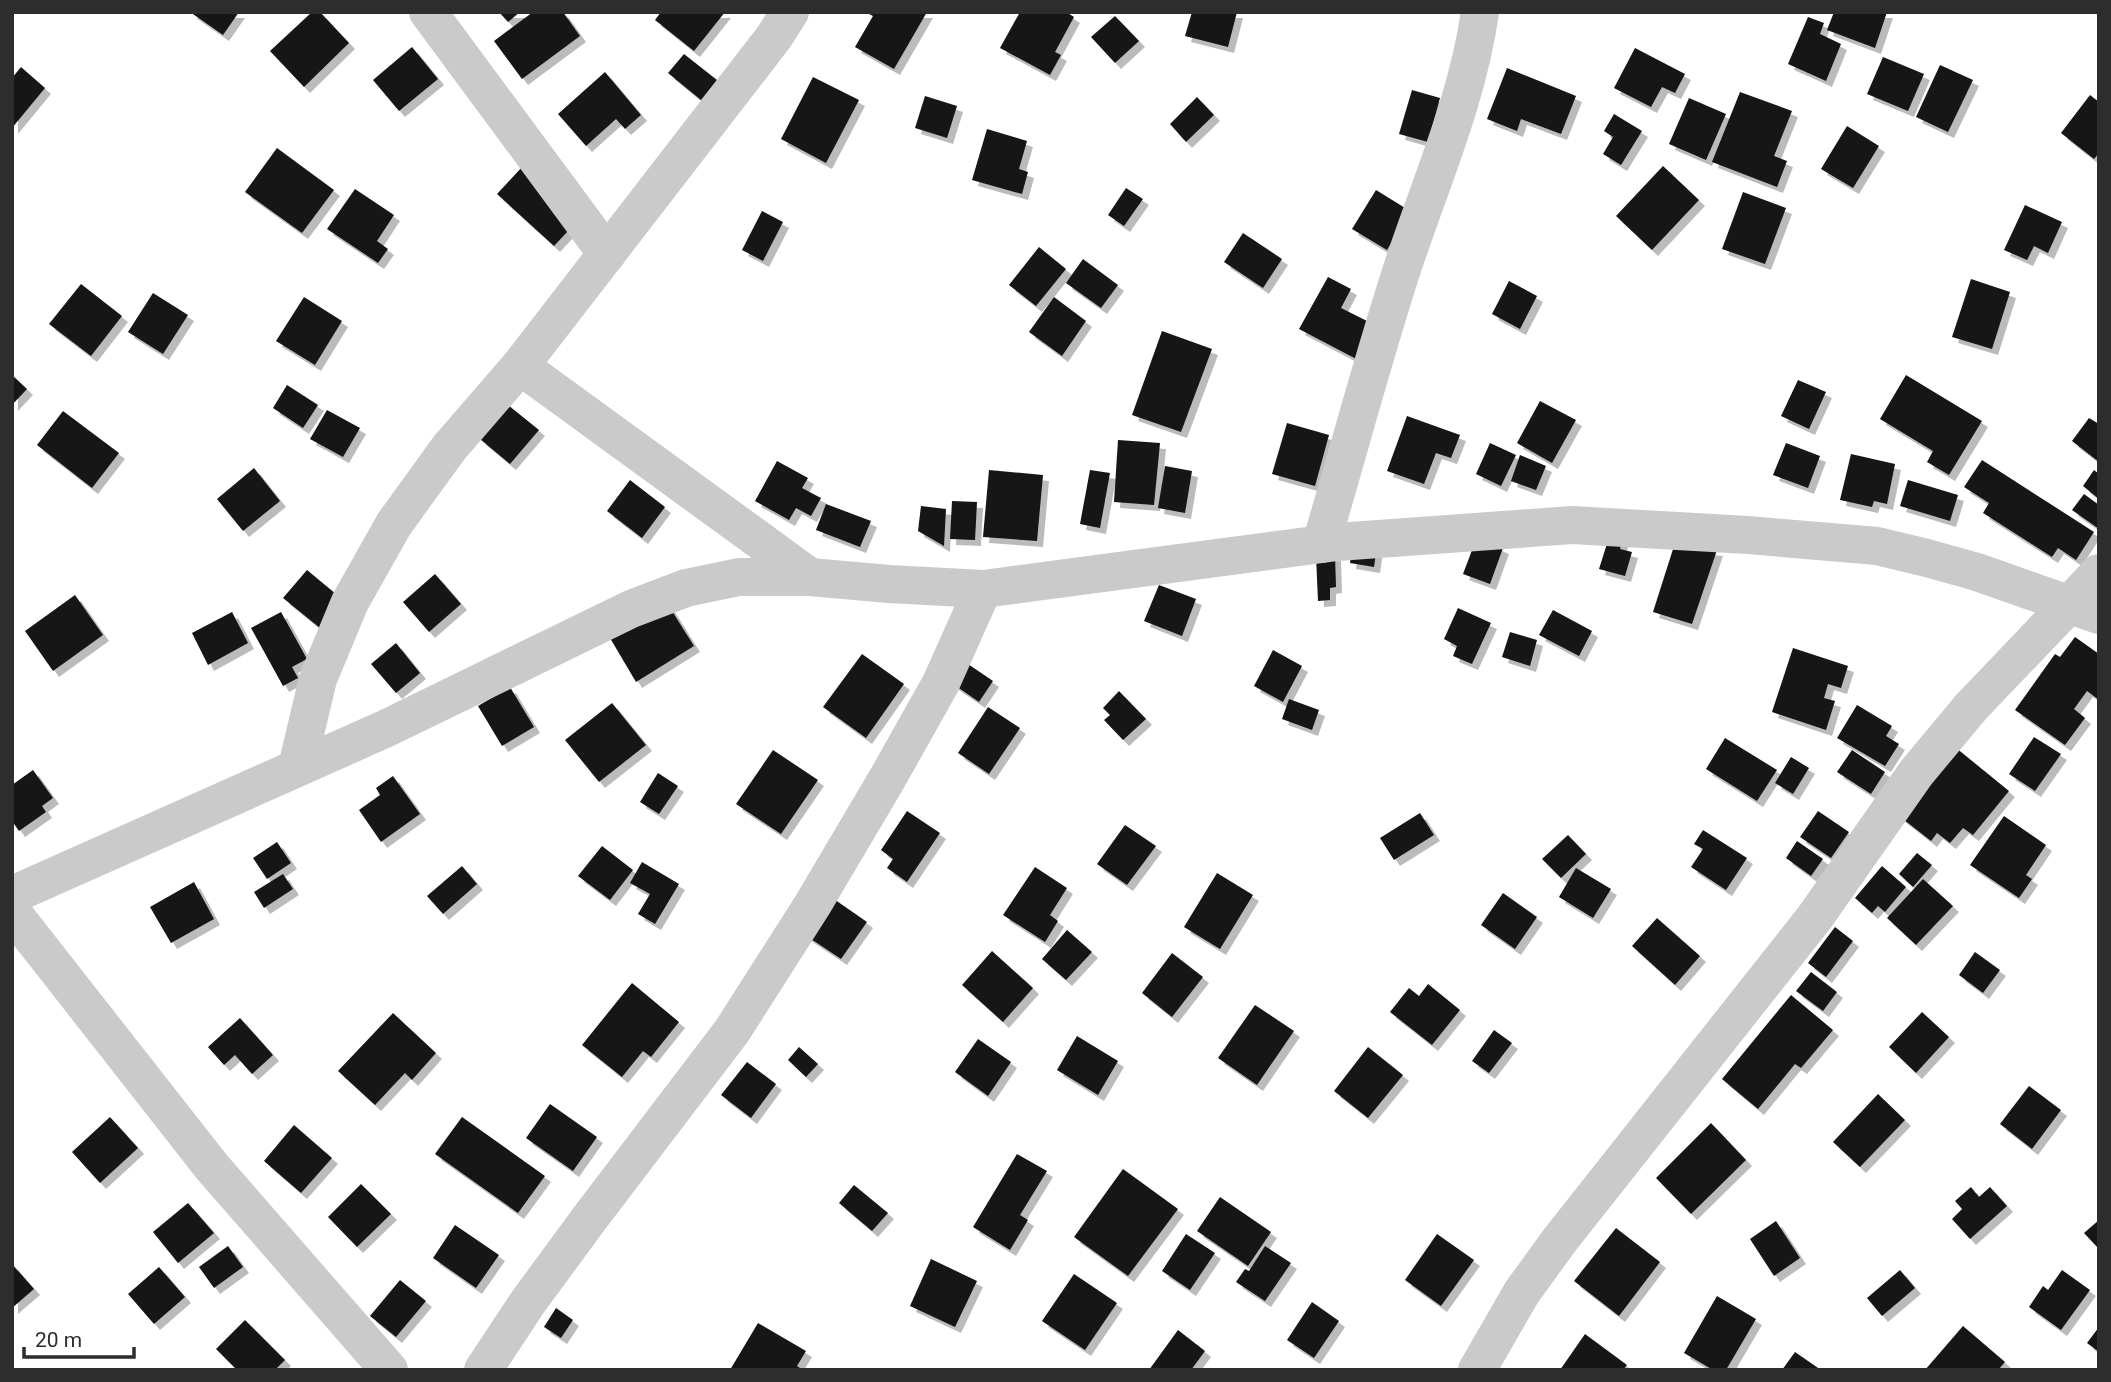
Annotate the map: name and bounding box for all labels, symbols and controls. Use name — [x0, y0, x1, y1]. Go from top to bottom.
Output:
scale bar — [24, 1316, 135, 1360]
text: 20 m — [35, 1328, 82, 1352]

